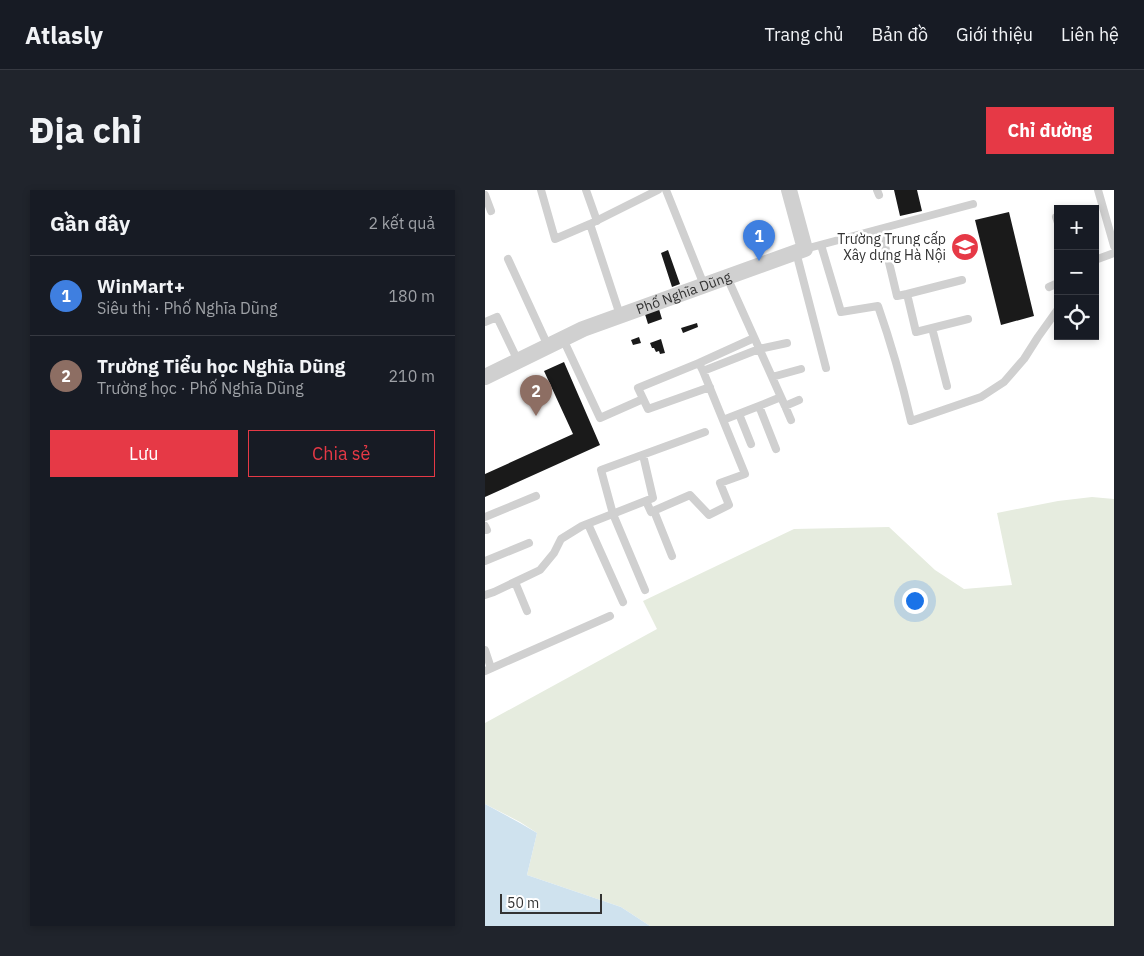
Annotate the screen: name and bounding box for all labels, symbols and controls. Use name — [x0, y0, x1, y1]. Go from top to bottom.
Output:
text: Atlasly — [25, 19, 103, 51]
text: Trang chủ — [764, 23, 844, 46]
text: Bản đồ — [872, 23, 928, 46]
text: Giới thiệu — [956, 23, 1033, 46]
text: Liên hệ — [1061, 23, 1119, 46]
text: Địa chỉ — [30, 107, 142, 153]
button: Chỉ đường — [986, 107, 1114, 154]
map controls — [1054, 205, 1099, 340]
button: + — [1054, 205, 1099, 250]
text: Gần đây — [50, 209, 130, 237]
text: 2 kết quả — [368, 213, 435, 233]
pin: 1 — [743, 220, 775, 261]
place label: Trường Trung cấp Xây dựng Hà Nội — [837, 230, 946, 264]
school or university icon: Trường Trung cấp Xây dựng Hà Nội — [950, 232, 980, 262]
button: − — [1054, 250, 1099, 295]
street label: Phố Nghĩa Dũng — [634, 267, 734, 318]
text: WinMart+ — [97, 274, 185, 298]
text: 1 — [61, 286, 71, 306]
text: 180 m — [388, 286, 435, 306]
button: locate — [1054, 295, 1099, 340]
text: Siêu thị · Phố Nghĩa Dũng — [97, 298, 277, 318]
text: Trường Tiểu học Nghĩa Dũng — [97, 354, 345, 378]
text: 2 — [61, 366, 71, 386]
text: 210 m — [388, 366, 435, 386]
pin: 2 — [520, 375, 552, 416]
text: Trường học · Phố Nghĩa Dũng — [97, 378, 304, 398]
button: Lưu — [50, 430, 238, 477]
button: Chia sẻ — [248, 430, 435, 477]
your location — [902, 588, 928, 614]
scale bar — [500, 891, 603, 914]
text: 50 m — [507, 894, 539, 912]

